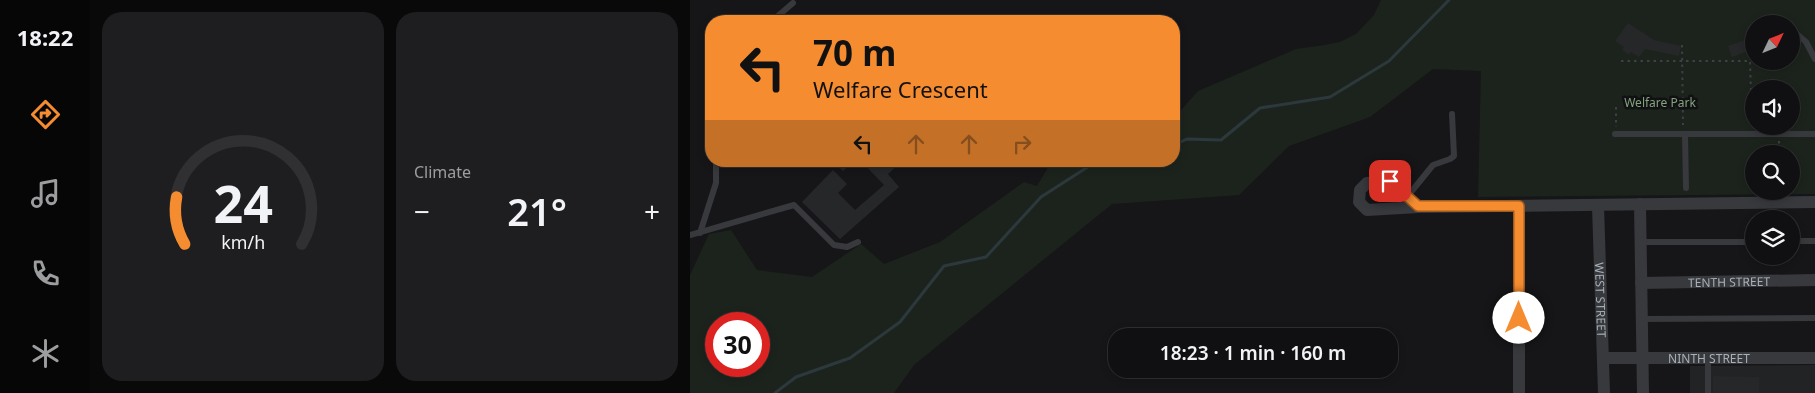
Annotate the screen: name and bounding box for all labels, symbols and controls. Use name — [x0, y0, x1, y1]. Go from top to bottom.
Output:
north arrow — [1745, 15, 1800, 70]
map controls — [1745, 15, 1800, 265]
text: 18:22 — [17, 22, 73, 52]
text: 70 m — [813, 29, 896, 76]
icon: left — [730, 35, 795, 100]
text: Welfare Crescent — [813, 74, 988, 104]
button: sound — [1745, 80, 1800, 135]
park label: Welfare Park — [1624, 94, 1696, 111]
icon: directions — [28, 97, 63, 132]
icon: left — [849, 130, 877, 158]
icon: ahead — [902, 130, 930, 158]
icon: ahead — [955, 130, 983, 158]
icon: right — [1008, 130, 1036, 158]
button: search — [1745, 145, 1800, 200]
pin — [1369, 160, 1411, 202]
text: Climate — [414, 161, 471, 183]
text: 24 — [213, 167, 273, 238]
icon: arrive — [1376, 167, 1404, 195]
icon: music — [28, 176, 63, 211]
text: 21° — [507, 185, 567, 237]
text: − — [414, 192, 430, 230]
text: + — [644, 192, 660, 230]
button: layers — [1745, 210, 1800, 265]
text: km/h — [221, 230, 265, 254]
icon: phone — [28, 256, 63, 291]
street label: WEST STREET — [1591, 262, 1611, 338]
street label: TENTH STREET — [1688, 272, 1770, 291]
position arrow — [1492, 291, 1544, 343]
speed limit sign: 30 — [705, 312, 770, 377]
icon: climate — [28, 336, 63, 371]
text: 18:23 · 1 min · 160 m — [1160, 340, 1346, 366]
street label: NINTH STREET — [1668, 350, 1750, 367]

